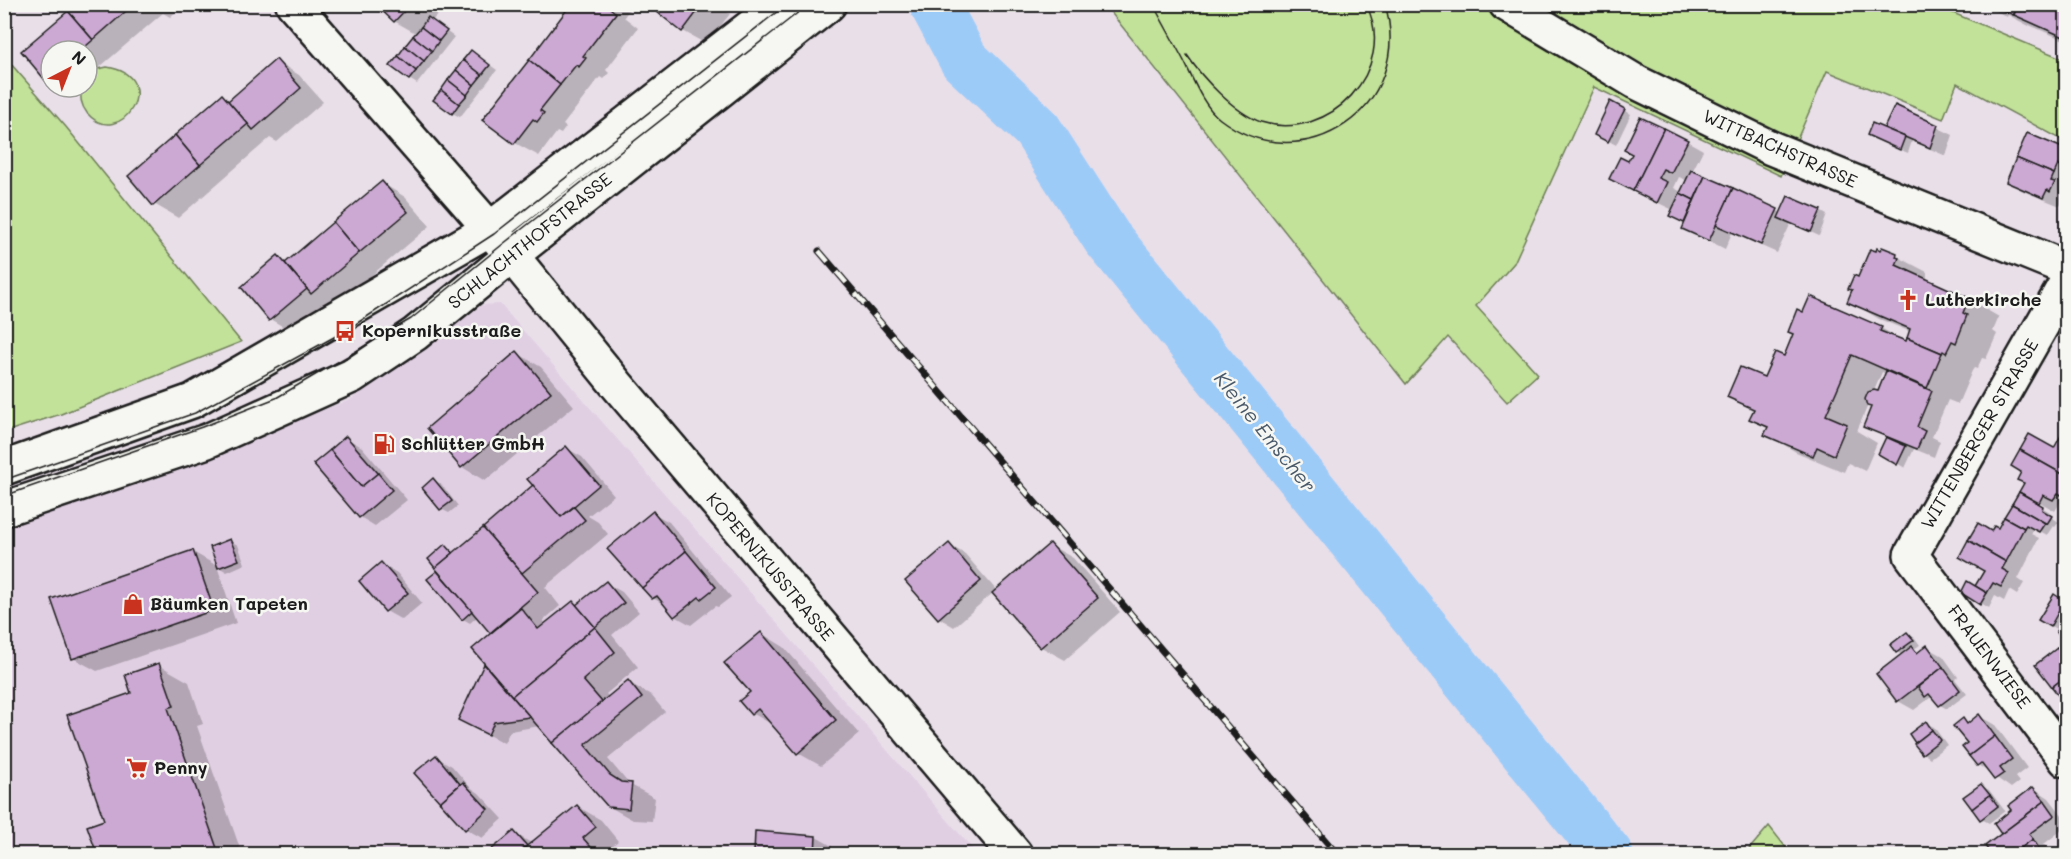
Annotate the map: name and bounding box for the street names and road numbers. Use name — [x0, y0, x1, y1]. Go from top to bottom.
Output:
street label: WITTBACHSTRASSE — [1699, 103, 1861, 193]
street label: SCHLACHTHOFSTRASSE — [442, 167, 616, 314]
street label: WITTENBERGER STRASSE — [1915, 334, 2044, 533]
street label: KOPERNIKUSSTRASSE — [701, 487, 840, 646]
street label: FRAUENWIESE — [1943, 600, 2037, 713]

